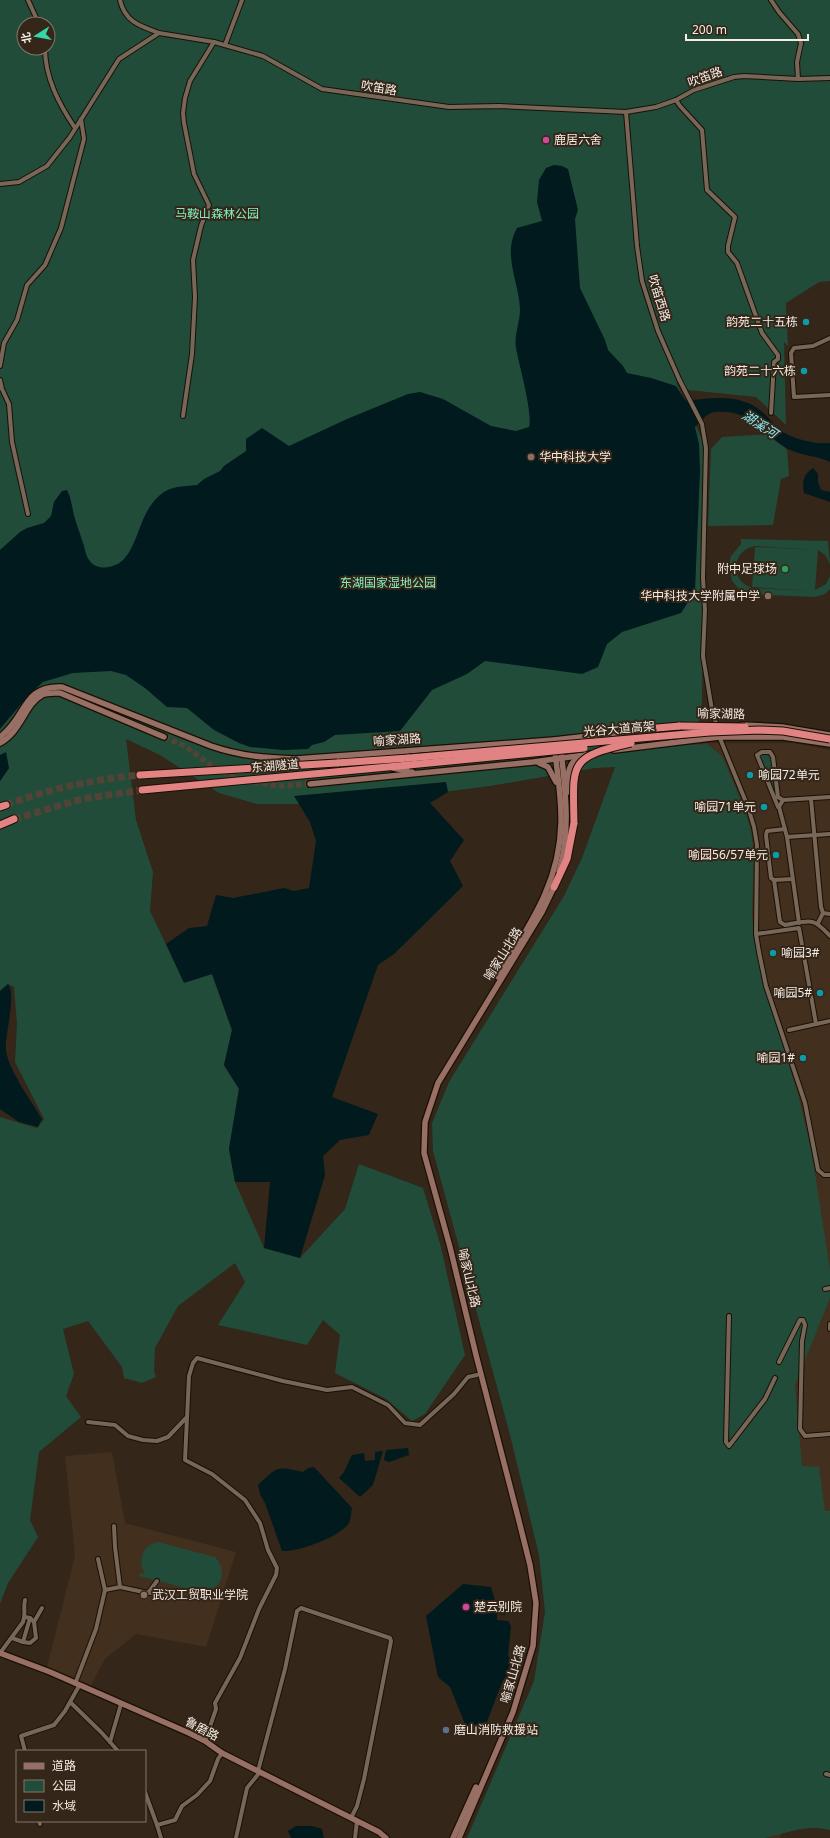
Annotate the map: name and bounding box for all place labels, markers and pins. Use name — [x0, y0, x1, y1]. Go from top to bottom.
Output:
place label: 鹿居六舍 — [554, 131, 602, 148]
marker: 鹿居六舍 — [541, 135, 551, 145]
place label: 韵苑二十五栋 — [726, 313, 798, 330]
marker: 韵苑二十五栋 — [801, 317, 811, 327]
place label: 韵苑二十六栋 — [724, 362, 796, 379]
marker: 韵苑二十六栋 — [799, 366, 809, 376]
place label: 华中科技大学 — [539, 448, 611, 465]
marker: 华中科技大学 — [526, 452, 536, 462]
place label: 附中足球场 — [717, 560, 777, 577]
marker: 附中足球场 — [780, 564, 790, 574]
place label: 华中科技大学附属中学 — [640, 587, 760, 604]
marker: 华中科技大学附属中学 — [763, 591, 773, 601]
place label: 喻园72单元 — [758, 766, 820, 783]
marker: 喻园72单元 — [745, 770, 755, 780]
place label: 喻园71单元 — [694, 798, 756, 815]
marker: 喻园71单元 — [759, 802, 769, 812]
place label: 喻园56/57单元 — [688, 846, 768, 863]
marker: 喻园56/57单元 — [771, 850, 781, 860]
place label: 喻园3# — [781, 944, 820, 961]
marker: 喻园3# — [768, 948, 778, 958]
place label: 喻园5# — [773, 984, 812, 1001]
marker: 喻园5# — [815, 988, 825, 998]
place label: 喻园1# — [756, 1049, 795, 1066]
marker: 喻园1# — [798, 1053, 808, 1063]
place label: 武汉工贸职业学院 — [152, 1586, 248, 1603]
marker: 武汉工贸职业学院 — [139, 1590, 149, 1600]
place label: 楚云别院 — [474, 1598, 522, 1615]
marker: 楚云别院 — [461, 1602, 471, 1612]
place label: 磨山消防救援站 — [454, 1721, 538, 1738]
marker: 磨山消防救援站 — [441, 1725, 451, 1735]

